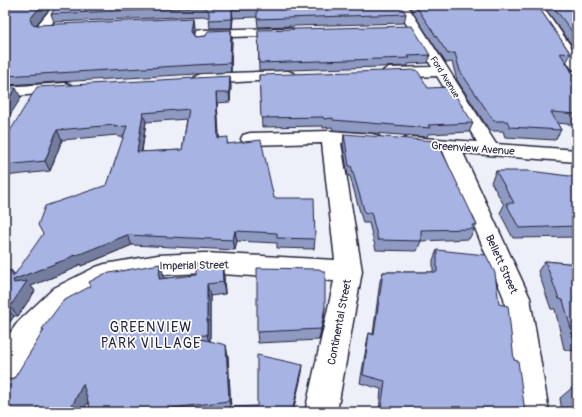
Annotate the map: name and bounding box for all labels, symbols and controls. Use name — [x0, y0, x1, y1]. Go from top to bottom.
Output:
street label: Ford Avenue — [427, 54, 462, 101]
street label: Greenview Avenue — [431, 139, 516, 158]
street label: Bellett Street — [483, 233, 521, 296]
street label: Imperial Street — [159, 258, 229, 273]
street label: Continental Street — [325, 278, 354, 366]
district label: GREENVIEW PARK VILLAGE — [101, 319, 201, 352]

